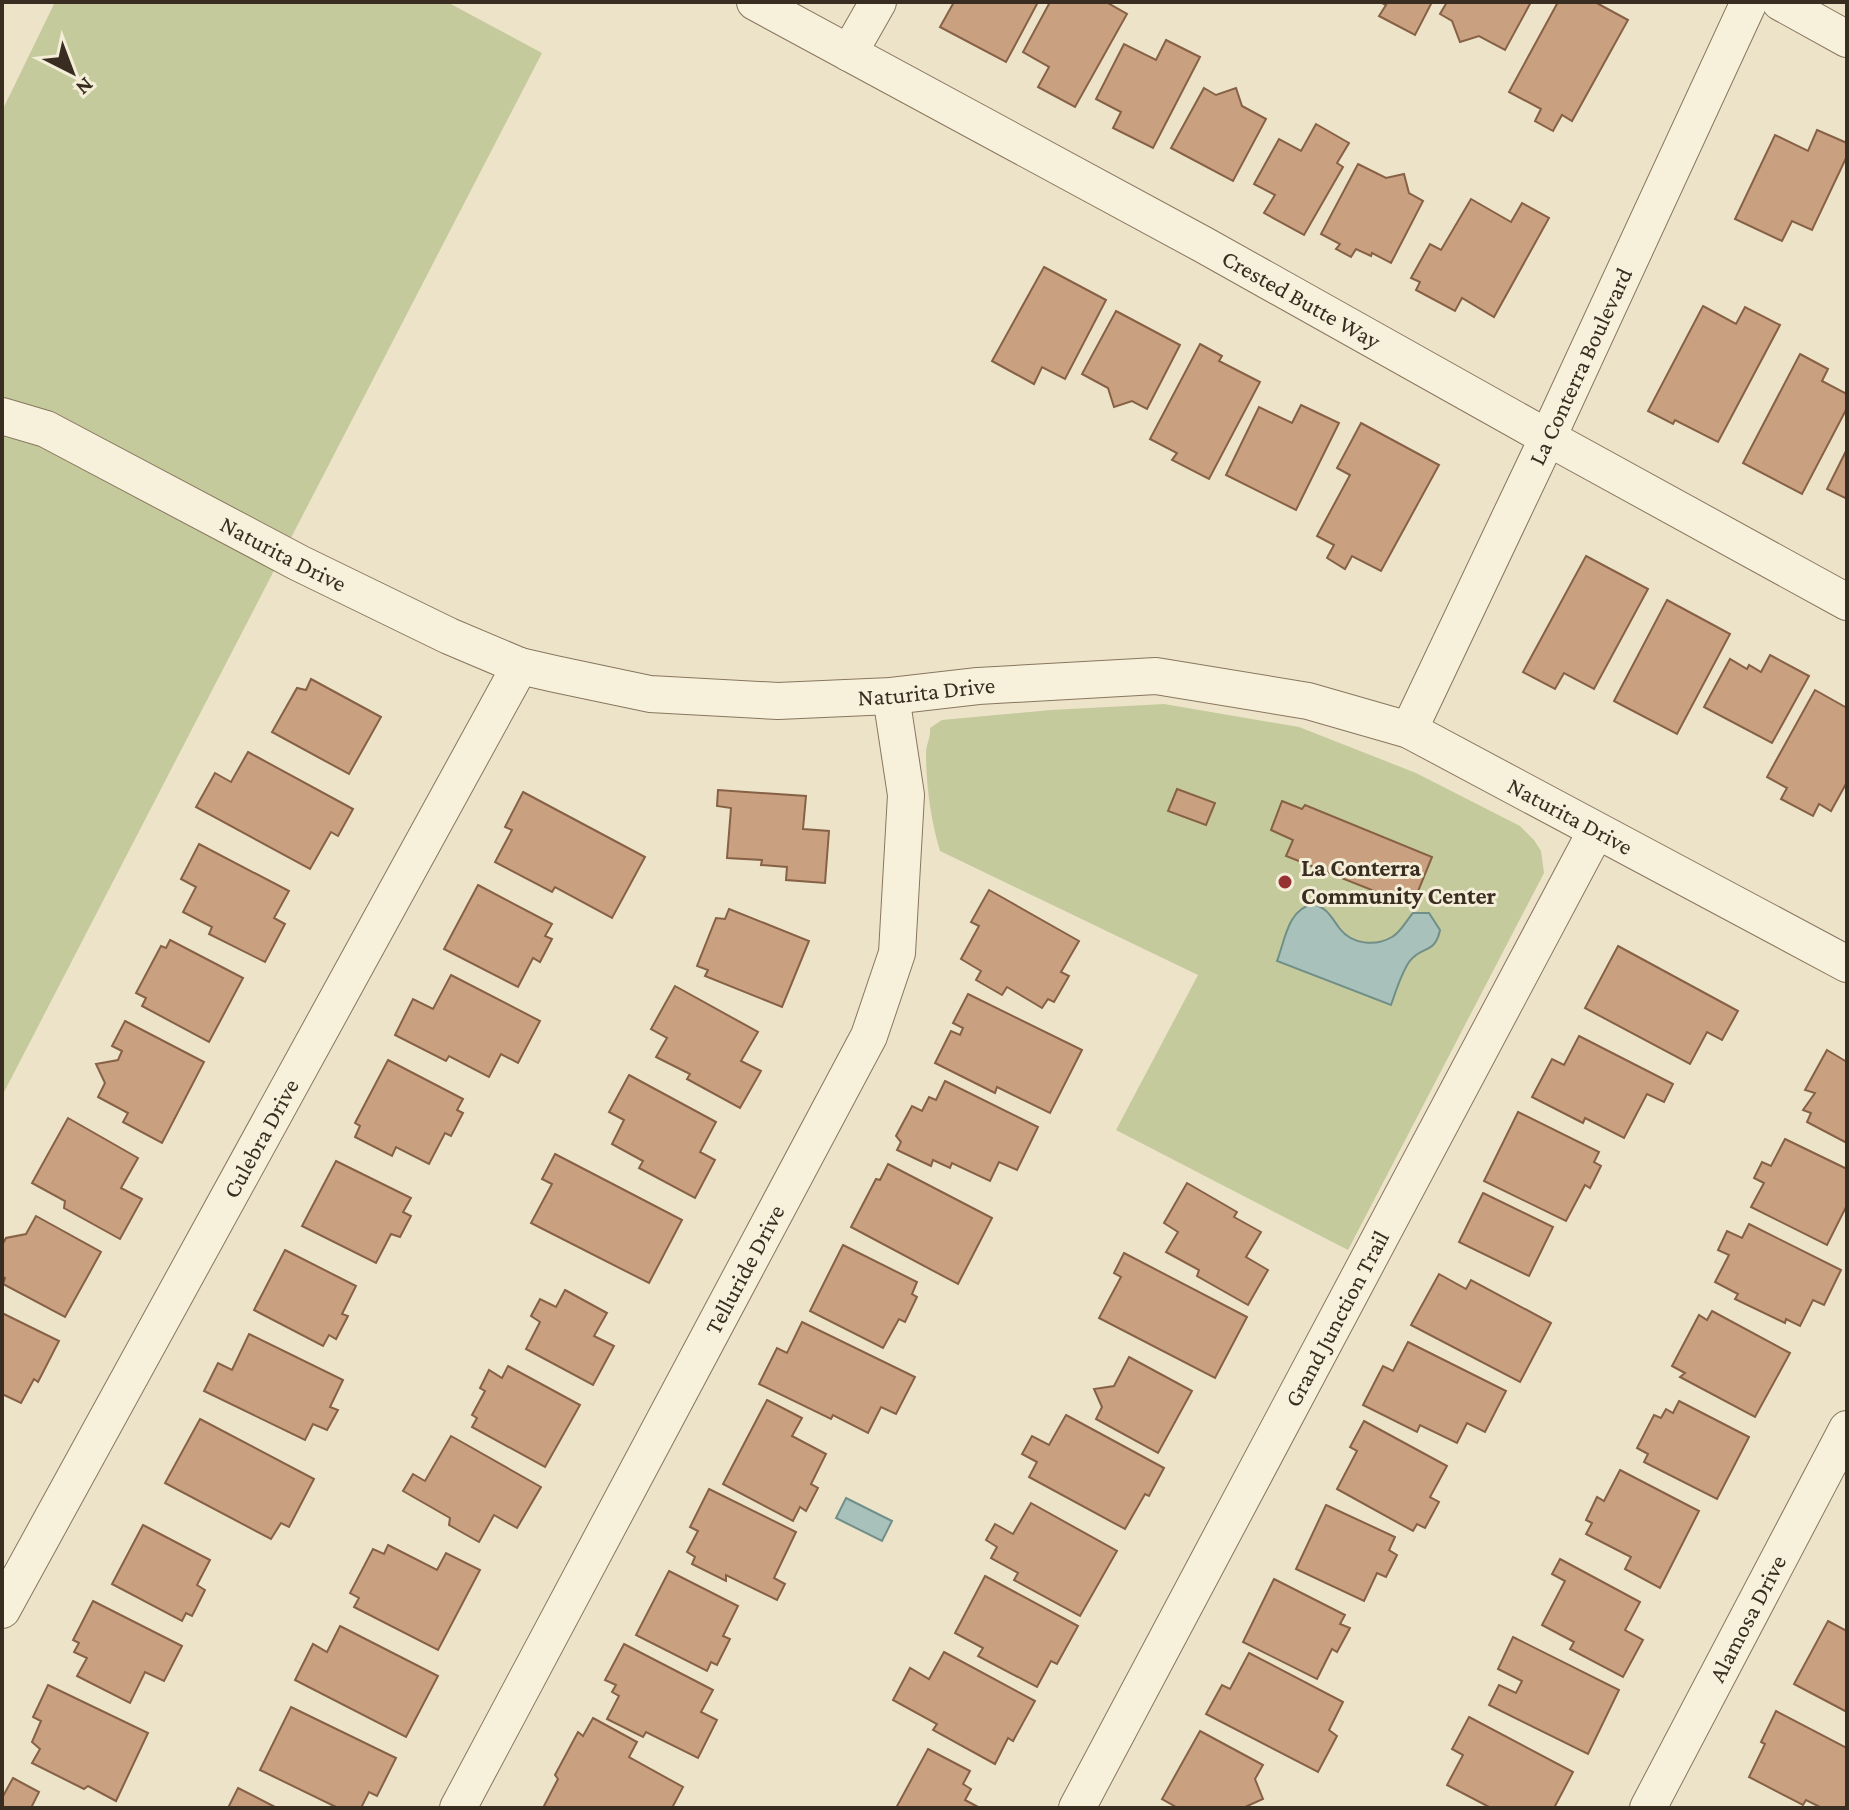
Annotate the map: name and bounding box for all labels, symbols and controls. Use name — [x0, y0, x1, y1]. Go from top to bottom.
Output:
north arrow — [32, 32, 112, 112]
text: N — [71, 72, 99, 101]
street label: Crested Butte Way — [1218, 244, 1386, 355]
street label: La Conterra Boulevard — [1523, 263, 1637, 469]
street label: Naturita Drive — [216, 510, 351, 597]
street label: Naturita Drive — [857, 671, 996, 710]
street label: Naturita Drive — [1503, 771, 1638, 860]
place label: La Conterra Community Center — [1301, 854, 1497, 909]
marker: La Conterra Community Center — [1276, 873, 1294, 891]
street label: Culebra Drive — [217, 1074, 304, 1202]
street label: Telluride Drive — [699, 1200, 790, 1339]
street label: Grand Junction Trail — [1279, 1226, 1394, 1411]
street label: Alamosa Drive — [1703, 1550, 1791, 1686]

